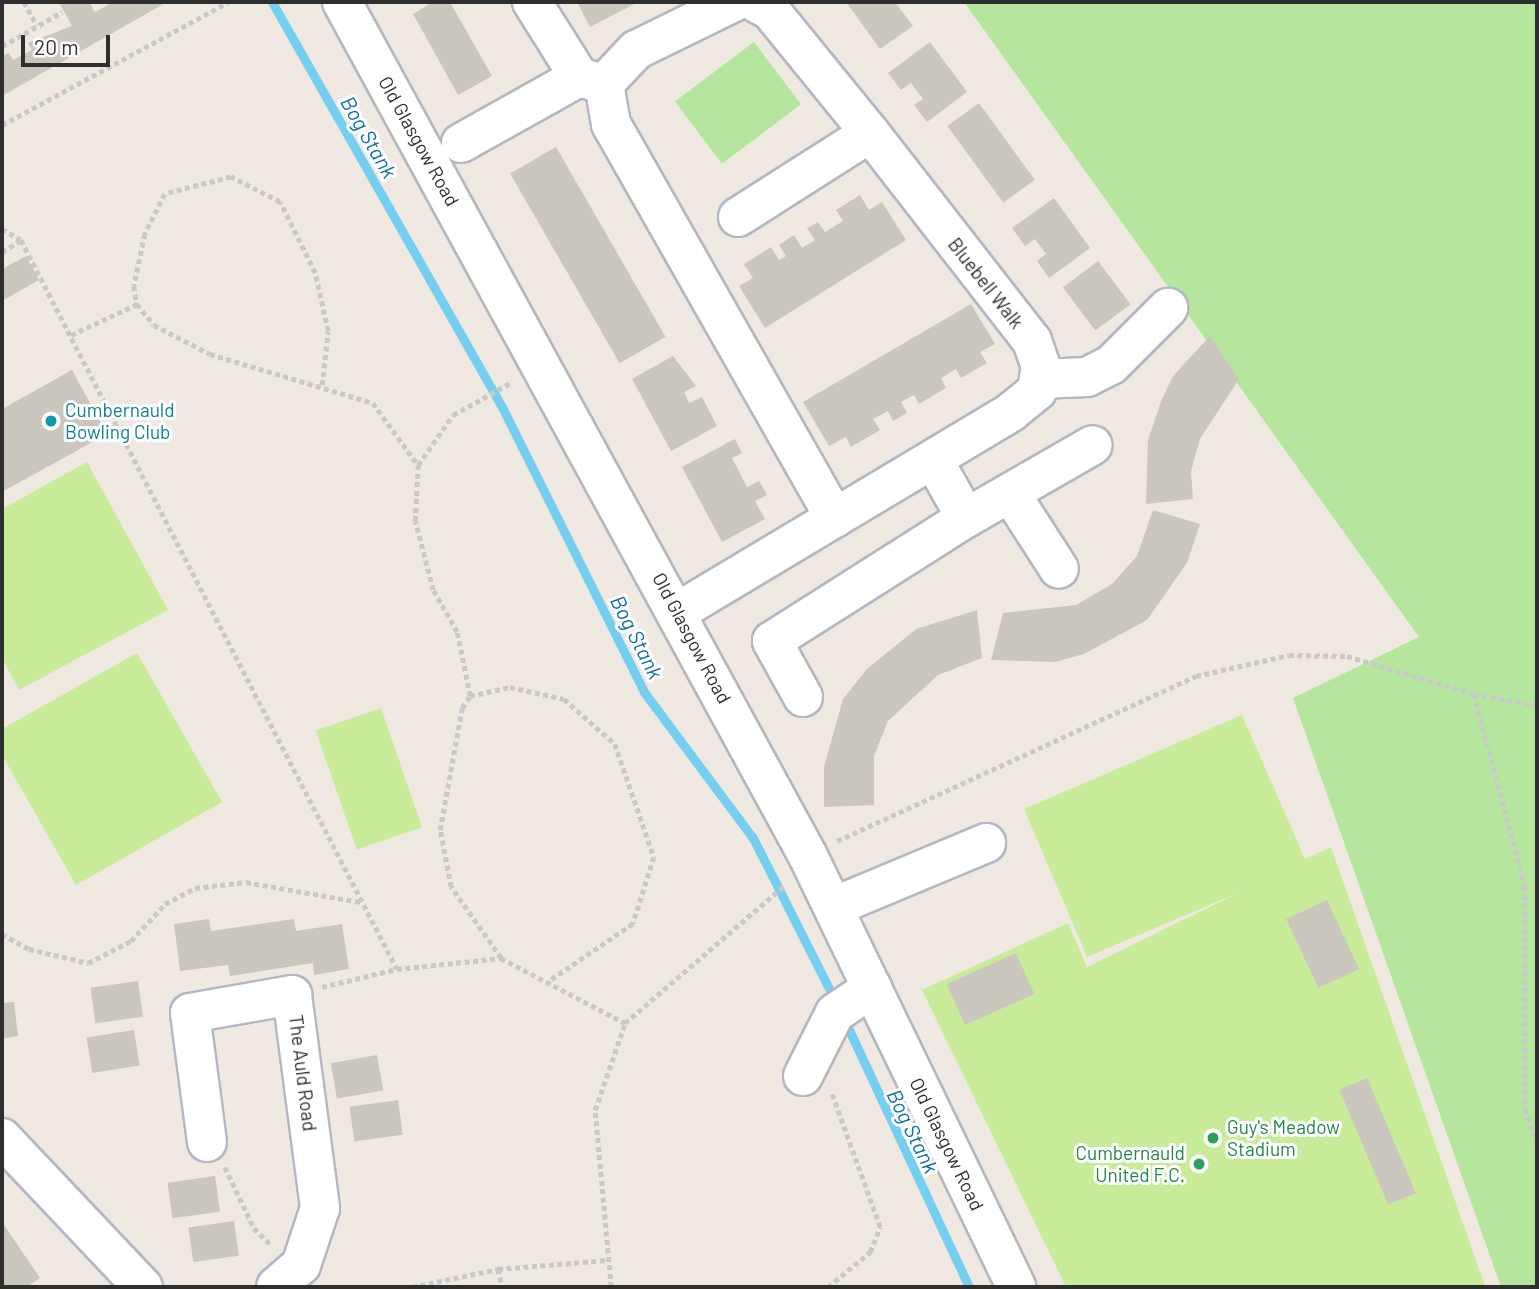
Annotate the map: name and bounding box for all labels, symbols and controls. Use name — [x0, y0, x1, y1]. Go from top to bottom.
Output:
scale bar — [24, 21, 114, 65]
text: 20 m — [34, 34, 79, 59]
street label: Old Glasgow Road — [374, 72, 464, 210]
water label: Bog Stank — [336, 92, 402, 182]
street label: Bluebell Walk — [943, 233, 1029, 333]
place label: Cumbernauld Bowling Club — [65, 399, 175, 443]
marker: Cumbernauld Bowling Club — [43, 413, 59, 429]
street label: Old Glasgow Road — [648, 569, 736, 707]
water label: Bog Stank — [605, 591, 669, 683]
street label: The Auld Road — [285, 1013, 321, 1133]
street label: Old Glasgow Road — [905, 1074, 989, 1214]
water label: Bog Stank — [882, 1085, 944, 1177]
place label: Guy's Meadow Stadium — [1227, 1116, 1340, 1160]
marker: Guy's Meadow Stadium — [1205, 1130, 1221, 1146]
place label: Cumbernauld United F.C. — [1075, 1142, 1185, 1186]
marker: Cumbernauld United F.C. — [1191, 1156, 1207, 1172]

